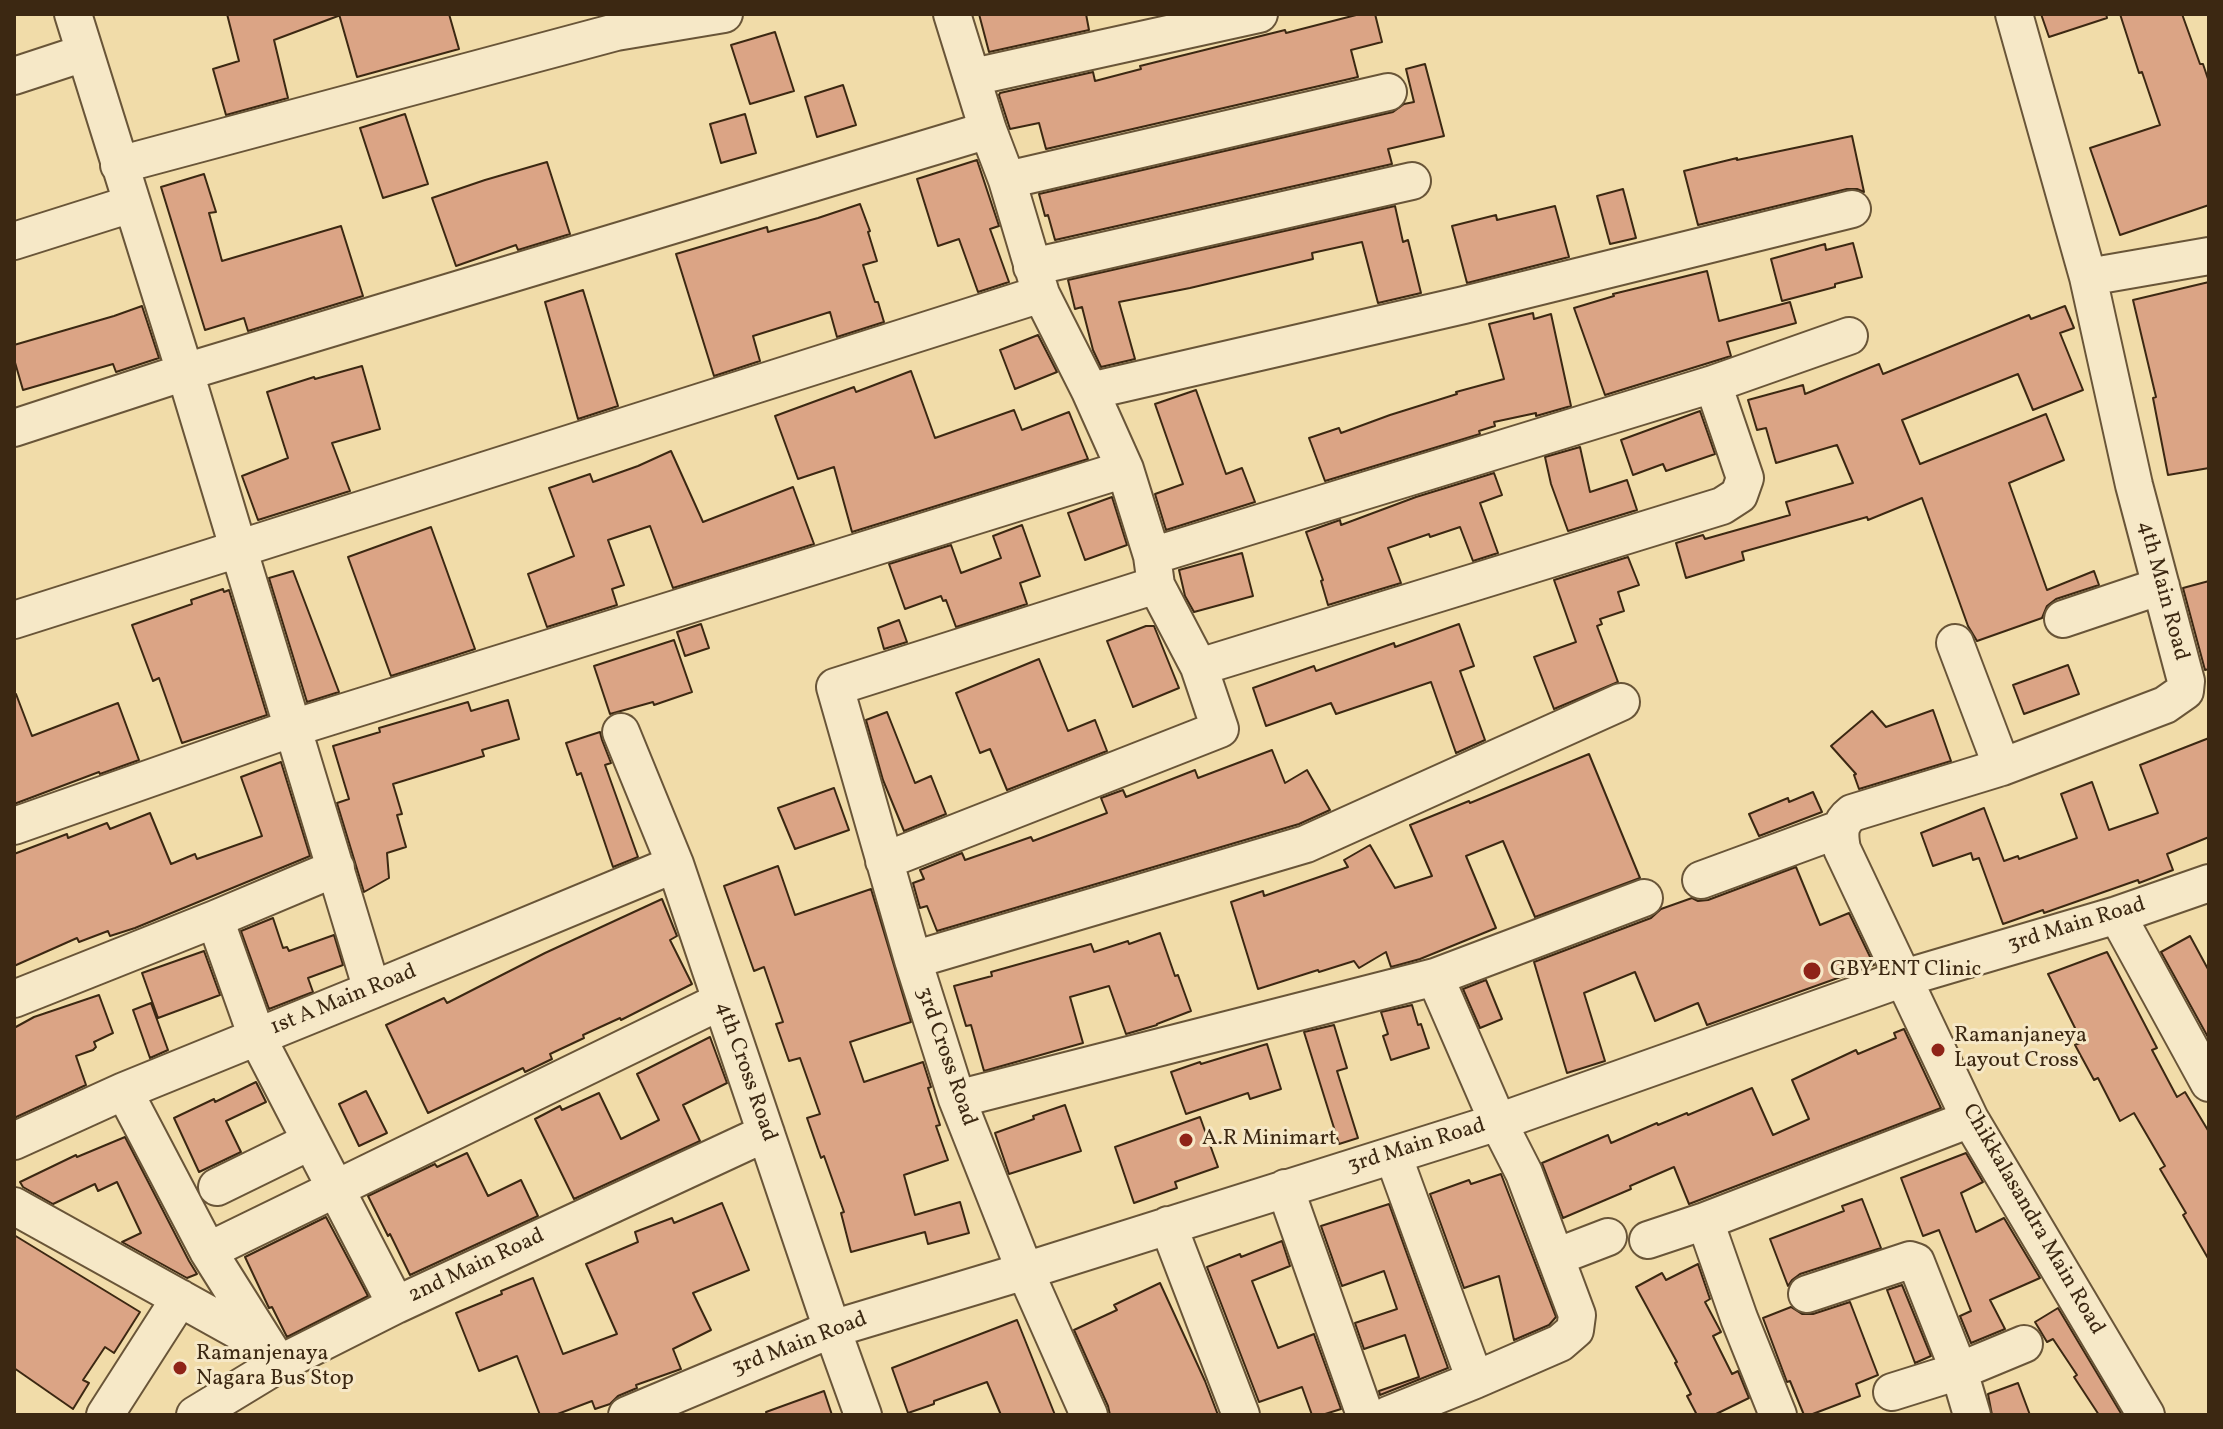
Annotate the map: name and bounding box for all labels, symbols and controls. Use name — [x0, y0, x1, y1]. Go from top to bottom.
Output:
street label: 4th Main Road — [2131, 518, 2193, 664]
street label: 3rd Main Road — [2005, 893, 2149, 959]
place label: GBY ENT Clinic — [1830, 958, 1981, 984]
street label: 1st A Main Road — [267, 960, 421, 1042]
marker: GBY ENT Clinic — [1801, 960, 1823, 982]
street label: 3rd Cross Road — [909, 984, 981, 1130]
street label: 4th Cross Road — [709, 998, 781, 1146]
place label: Ramanjaneya Layout Cross — [1954, 1024, 2087, 1076]
marker: Ramanjaneya Layout Cross — [1929, 1041, 1947, 1059]
street label: Chikkalasandra Main Road — [1955, 1100, 2109, 1340]
street label: 3rd Main Road — [1345, 1114, 1489, 1180]
place label: A.R Minimart — [1202, 1127, 1336, 1153]
marker: A.R Minimart — [1177, 1131, 1195, 1149]
street label: 2nd Main Road — [405, 1224, 549, 1310]
street label: 3rd Main Road — [729, 1307, 871, 1383]
place label: Ramanjenaya Nagara Bus Stop — [196, 1342, 354, 1394]
marker: Ramanjenaya Nagara Bus Stop — [171, 1359, 189, 1377]

